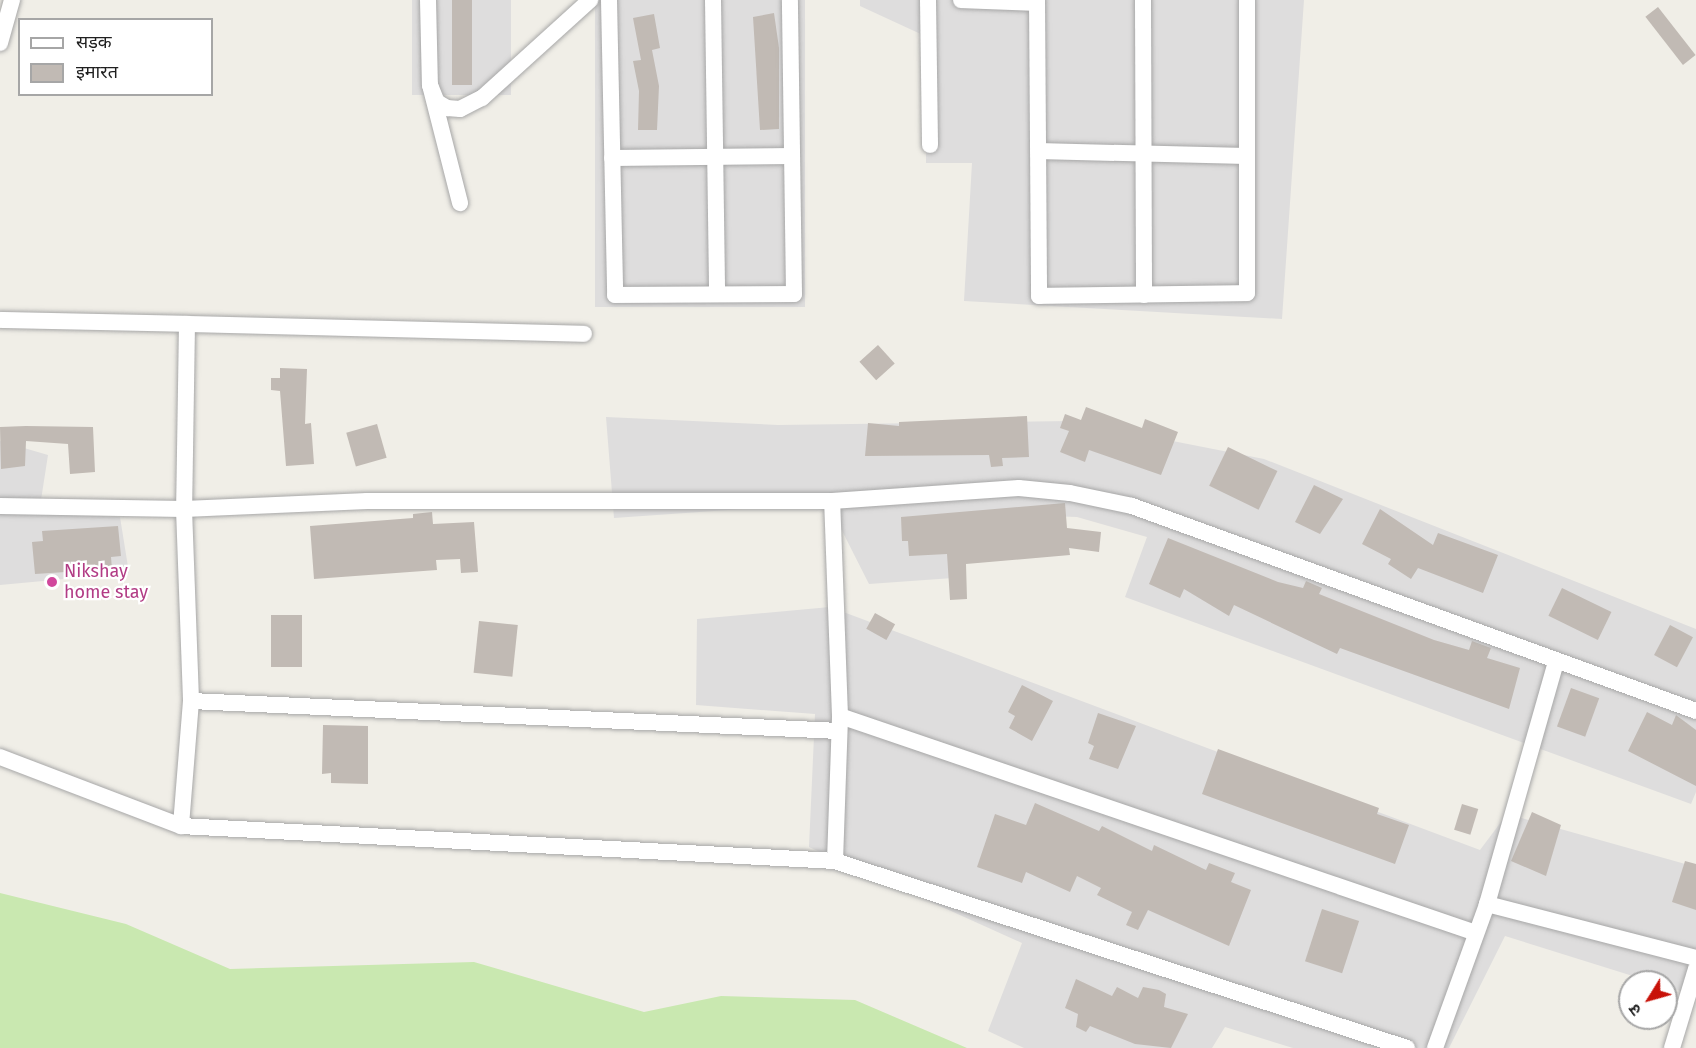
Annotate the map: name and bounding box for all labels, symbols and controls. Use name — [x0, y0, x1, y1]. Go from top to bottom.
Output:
legend — [18, 18, 213, 96]
text: सड़क — [76, 31, 112, 53]
text: इमारत — [76, 61, 118, 83]
place label: Nikshay home stay — [64, 561, 148, 604]
marker: Nikshay home stay — [45, 575, 59, 589]
north arrow — [1618, 970, 1678, 1030]
text: उ — [1624, 1000, 1645, 1019]

